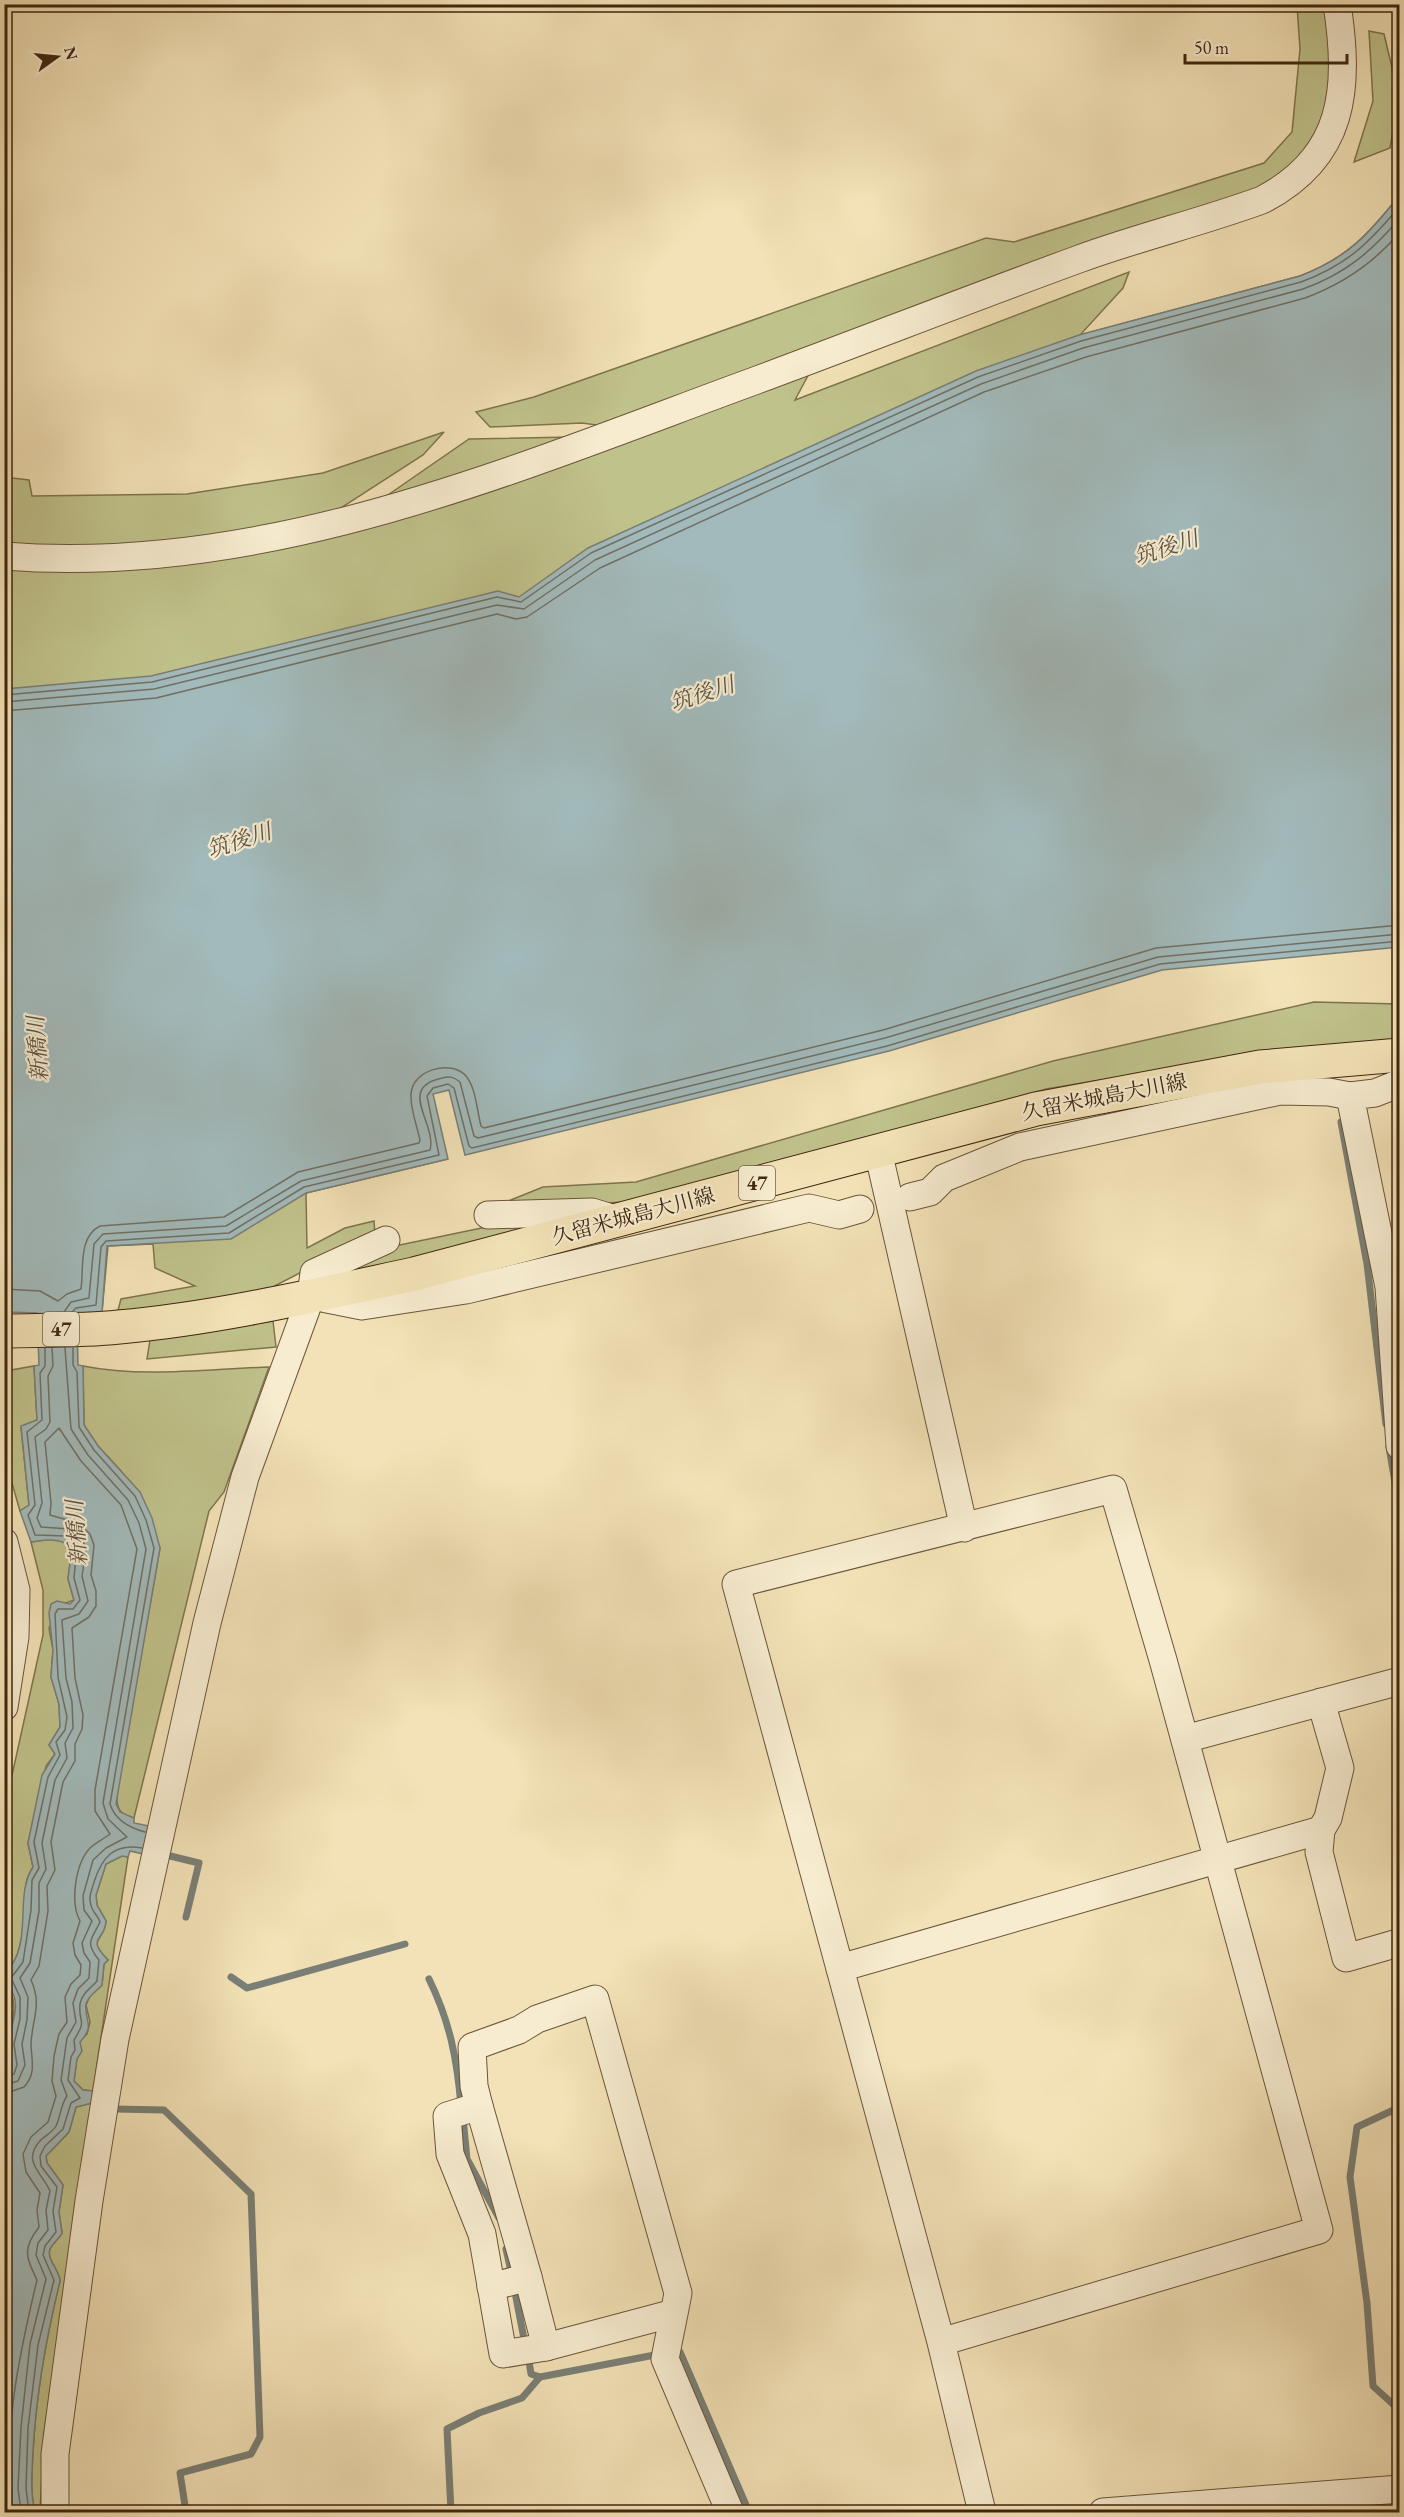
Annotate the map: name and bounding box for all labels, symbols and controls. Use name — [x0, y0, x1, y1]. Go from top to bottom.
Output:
north arrow — [27, 27, 87, 87]
scale bar — [1185, 27, 1347, 65]
text: 50 m — [1194, 36, 1229, 59]
text: N — [59, 44, 83, 62]
water label: 筑後川 — [1130, 523, 1204, 571]
water label: 筑後川 — [666, 669, 740, 717]
water label: 筑後川 — [203, 816, 277, 864]
water label: 新橋川 — [21, 1013, 54, 1083]
street label: 久留米城島大川線 — [1019, 1067, 1189, 1126]
road number: 47 — [739, 1166, 775, 1200]
street label: 久留米城島大川線 — [548, 1181, 718, 1250]
road number: 47 — [43, 1312, 79, 1346]
water label: 新橋川 — [60, 1497, 93, 1567]

